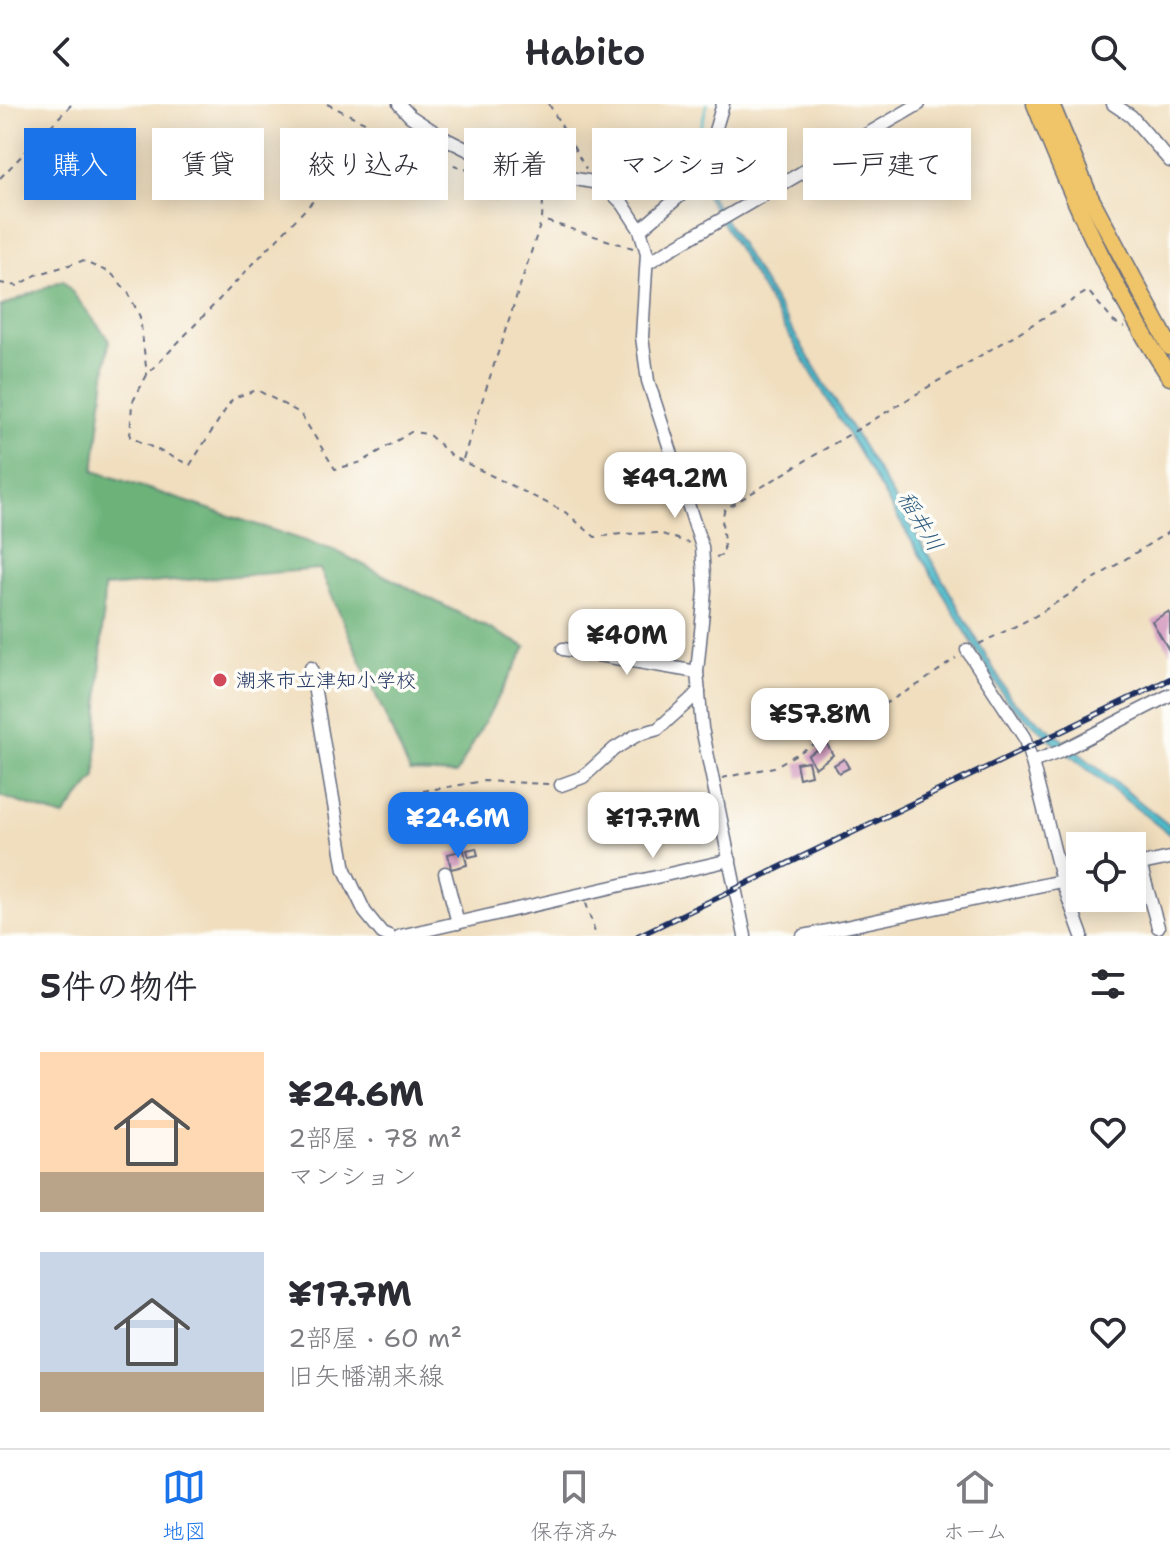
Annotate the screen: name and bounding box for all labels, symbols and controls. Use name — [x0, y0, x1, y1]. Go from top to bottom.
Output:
text: Habito — [524, 28, 646, 77]
icon: back — [40, 30, 84, 74]
icon: search — [1086, 30, 1130, 74]
chip: 購入 — [24, 128, 136, 200]
chip: 賃貸 — [152, 128, 264, 200]
chip: 絞り込み — [280, 128, 448, 200]
chip: 新着 — [464, 128, 576, 200]
chip: マンション — [592, 128, 787, 200]
chip: 一戸建て — [803, 128, 971, 200]
pin: ¥49.2M — [610, 452, 740, 520]
text: ¥49.2M — [622, 460, 728, 495]
water label: 稲井川 — [891, 485, 950, 557]
pin: ¥40M — [580, 609, 674, 677]
text: ¥40M — [586, 617, 668, 652]
place label: 潮来市立津知小学校 — [236, 667, 416, 693]
marker: 潮来市立津知小学校 — [211, 671, 229, 689]
pin: ¥57.8M — [755, 688, 885, 756]
text: ¥57.8M — [769, 696, 871, 731]
pin: ¥24.6M — [393, 792, 523, 860]
pin: ¥17.7M — [588, 792, 718, 860]
text: ¥24.6M — [406, 800, 510, 835]
text: ¥17.7M — [606, 800, 700, 835]
map controls — [1066, 832, 1146, 912]
button: locate — [1066, 832, 1146, 912]
icon: filters — [1086, 962, 1130, 1006]
text: 5件の物件 — [40, 963, 197, 1009]
text: ¥24.6M — [288, 1071, 424, 1117]
icon: home — [104, 1084, 200, 1180]
icon: heart — [1086, 1110, 1130, 1154]
text: 2部屋 · 78 m² — [288, 1120, 462, 1155]
text: マンション — [288, 1158, 417, 1193]
text: ¥17.7M — [288, 1271, 412, 1317]
icon: home — [104, 1284, 200, 1380]
icon: heart — [1086, 1310, 1130, 1354]
text: 2部屋 · 60 m² — [288, 1320, 462, 1355]
text: 旧矢幡潮来線 — [288, 1358, 444, 1393]
tab: 地図 — [162, 1465, 206, 1546]
tab: 保存済み — [530, 1465, 618, 1546]
tab: ホーム — [943, 1465, 1008, 1546]

